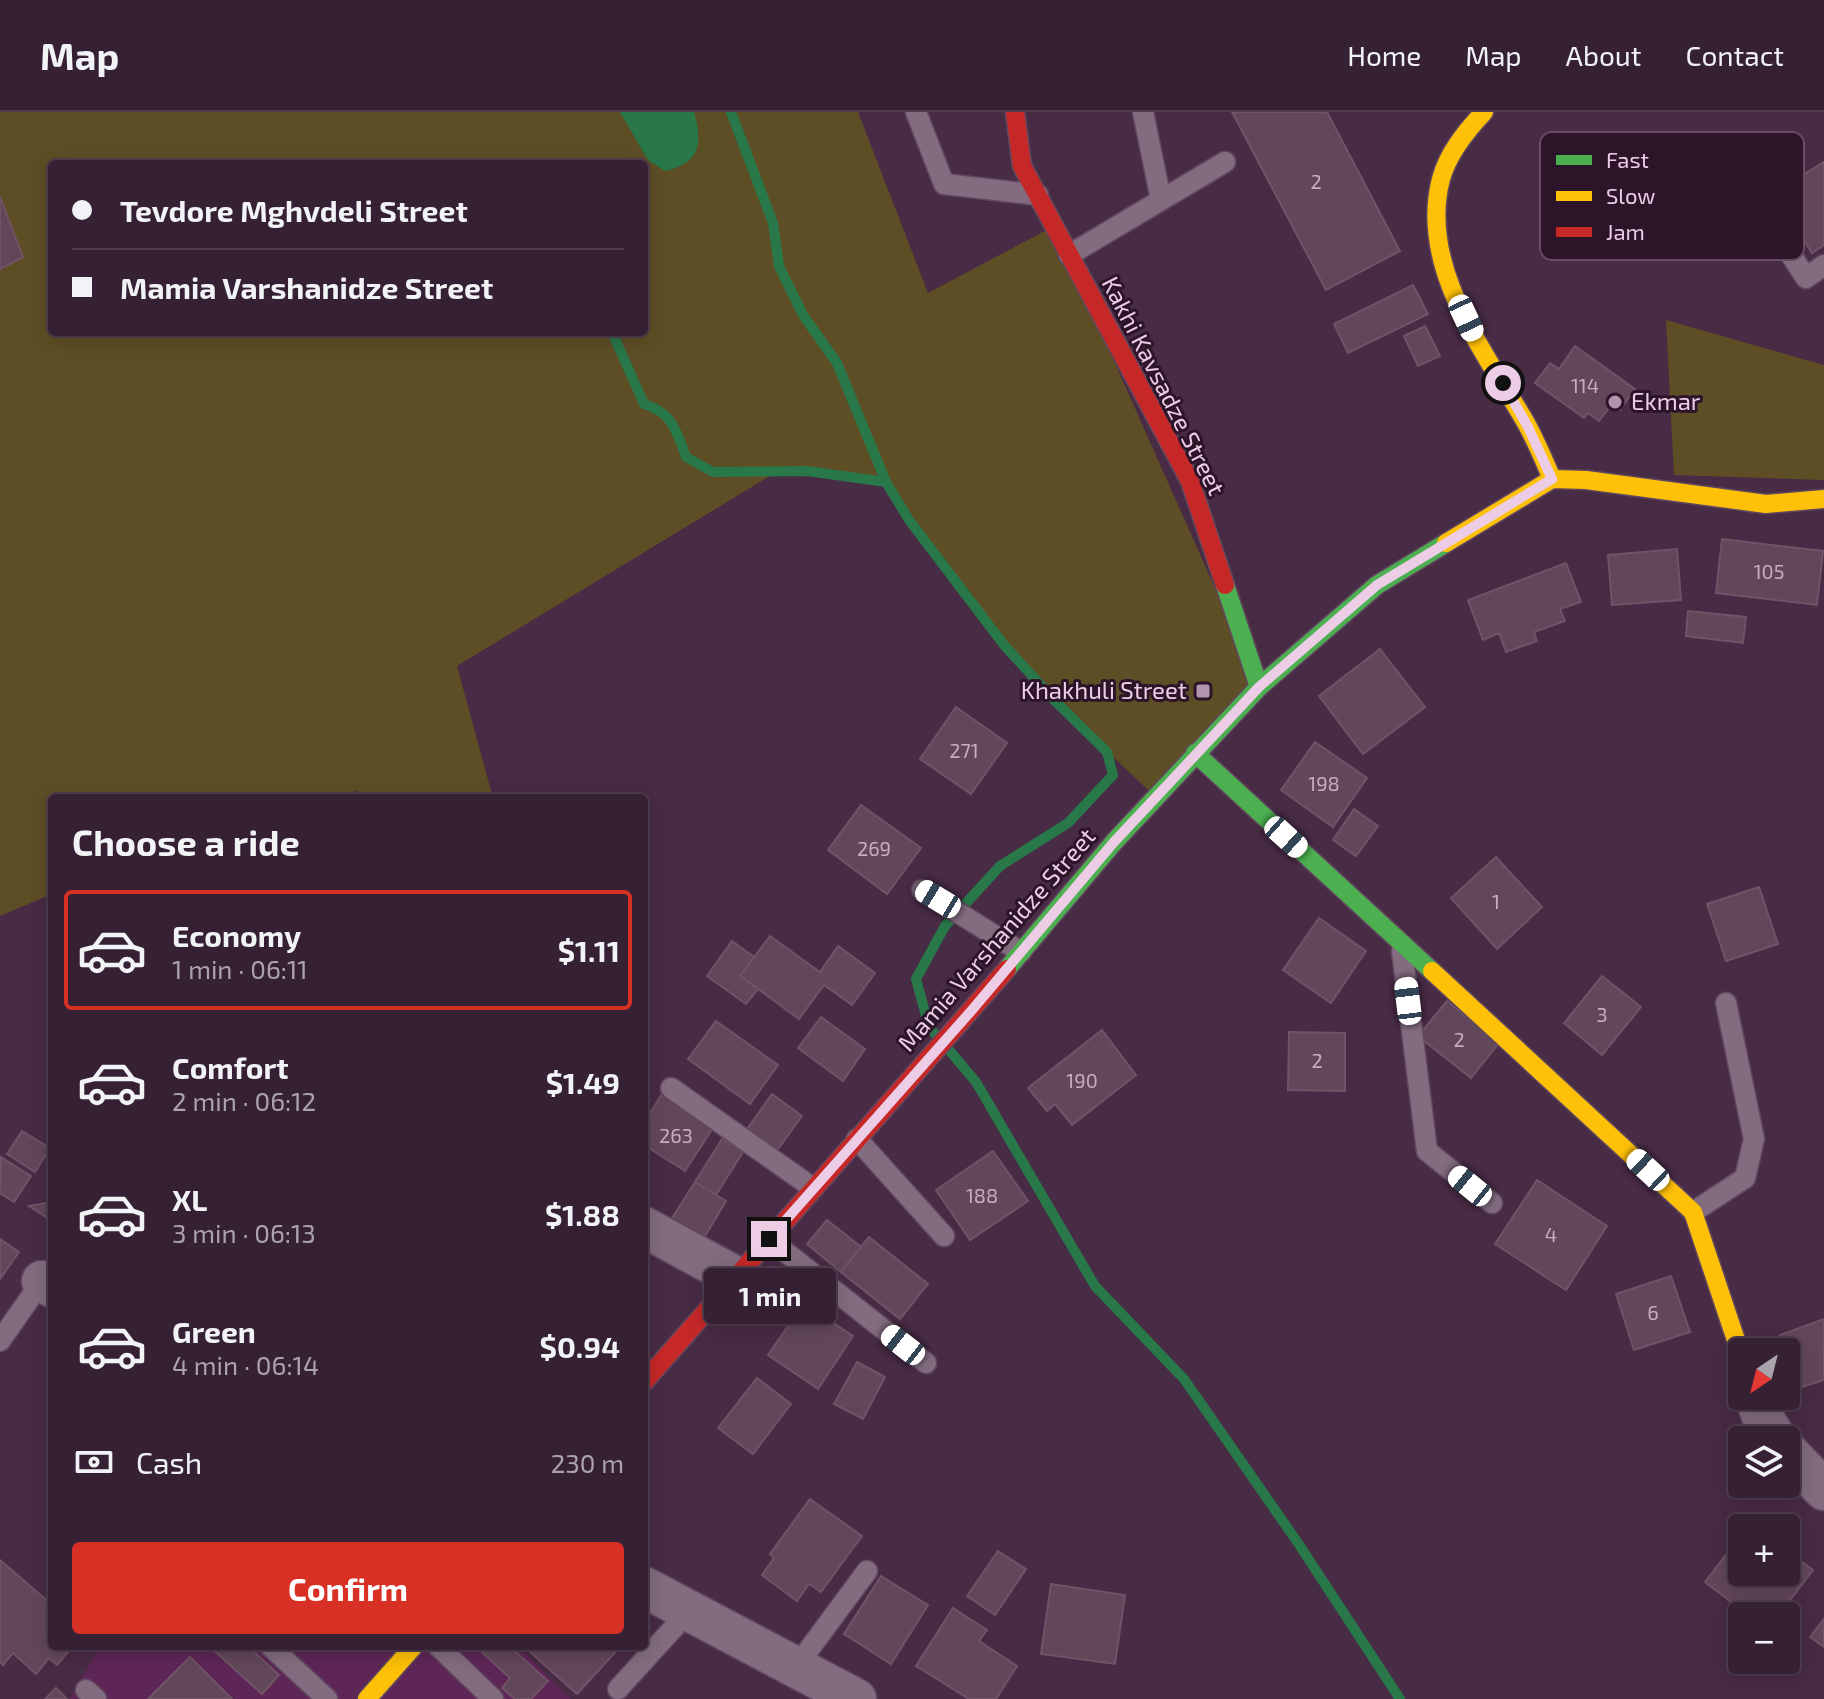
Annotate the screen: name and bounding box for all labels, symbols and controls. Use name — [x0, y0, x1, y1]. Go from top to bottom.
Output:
text: Map — [40, 32, 119, 78]
text: Home — [1347, 38, 1421, 72]
text: Map — [1465, 38, 1522, 72]
text: About — [1566, 38, 1641, 72]
text: Contact — [1685, 38, 1784, 72]
legend — [1540, 132, 1804, 260]
text: Fast — [1606, 146, 1649, 172]
house number: 2 — [1310, 169, 1322, 193]
text: Slow — [1606, 182, 1655, 208]
text: Tevdore Mghvdeli Street — [120, 192, 468, 228]
text: Jam — [1606, 218, 1645, 244]
text: Mamia Varshanidze Street — [120, 269, 493, 305]
street label: Kakhi Kavsadze Street — [1097, 271, 1232, 499]
car — [1445, 291, 1487, 345]
route start — [1485, 365, 1521, 401]
house number: 114 — [1571, 373, 1599, 397]
place label: Ekmar — [1631, 386, 1701, 415]
marker: Ekmar — [1606, 393, 1624, 411]
house number: 105 — [1754, 559, 1784, 583]
place label: Khakhuli Street — [1021, 675, 1187, 704]
marker: Khakhuli Street — [1194, 682, 1212, 700]
house number: 271 — [949, 738, 979, 762]
house number: 198 — [1308, 771, 1340, 795]
car — [1260, 812, 1312, 862]
text: Choose a ride — [72, 820, 300, 863]
street label: Mamia Varshanidze Street — [891, 822, 1101, 1056]
house number: 269 — [857, 836, 891, 860]
car — [911, 876, 965, 922]
house number: 1 — [1492, 889, 1500, 913]
icon: car — [76, 914, 148, 986]
text: Economy — [172, 917, 301, 953]
text: $1.11 — [558, 932, 620, 968]
text: 1 min · 06:11 — [172, 953, 308, 984]
car — [1393, 976, 1423, 1026]
house number: 3 — [1596, 1002, 1608, 1026]
house number: 2 — [1453, 1027, 1465, 1051]
icon: car — [76, 1046, 148, 1118]
house number: 2 — [1311, 1048, 1323, 1072]
text: Comfort — [172, 1049, 289, 1085]
text: $1.49 — [546, 1064, 620, 1100]
house number: 190 — [1066, 1068, 1098, 1092]
text: 2 min · 06:12 — [172, 1085, 316, 1116]
house number: 263 — [659, 1123, 693, 1147]
car — [1622, 1145, 1674, 1195]
car — [1444, 1162, 1496, 1210]
icon: car — [76, 1178, 148, 1250]
text: XL — [172, 1181, 207, 1217]
house number: 188 — [966, 1183, 998, 1207]
text: $1.88 — [545, 1196, 620, 1232]
text: 3 min · 06:13 — [172, 1217, 316, 1248]
route end — [751, 1221, 787, 1257]
house number: 4 — [1545, 1222, 1557, 1246]
callout: 1 min — [703, 1267, 835, 1323]
text: 1 min — [739, 1280, 801, 1311]
house number: 6 — [1647, 1300, 1659, 1324]
icon: car — [76, 1310, 148, 1382]
text: Green — [172, 1313, 256, 1349]
car — [877, 1321, 929, 1369]
text: $0.94 — [540, 1328, 620, 1364]
north arrow — [1728, 1338, 1800, 1410]
map controls — [1728, 1338, 1800, 1674]
text: 4 min · 06:14 — [172, 1349, 319, 1380]
button: layers — [1728, 1426, 1800, 1498]
icon: cash — [72, 1440, 116, 1484]
text: Cash — [136, 1444, 202, 1480]
text: 230 m — [551, 1447, 624, 1478]
button: + — [1728, 1514, 1800, 1586]
button: Confirm — [72, 1542, 624, 1634]
button: − — [1728, 1602, 1800, 1674]

